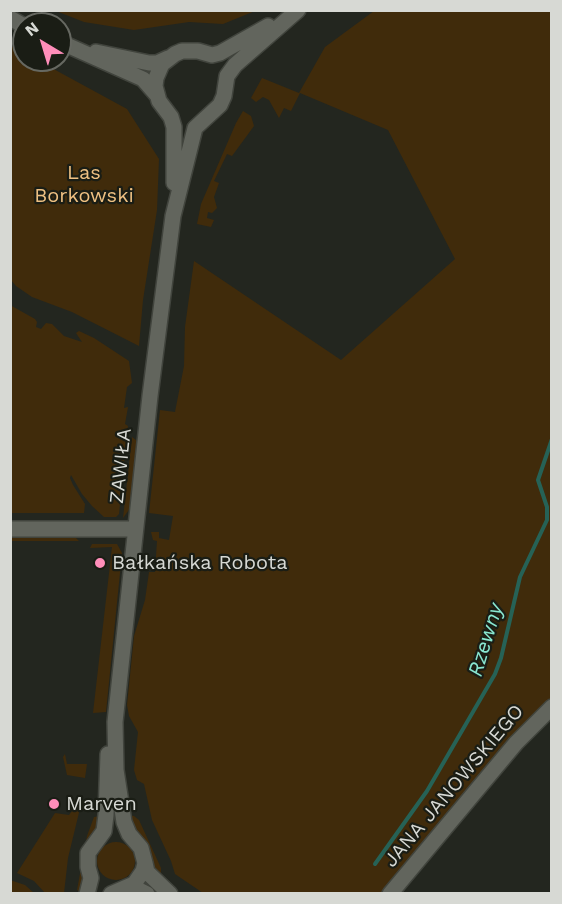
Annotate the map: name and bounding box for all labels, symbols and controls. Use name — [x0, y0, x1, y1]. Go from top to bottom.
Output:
north arrow — [12, 12, 72, 72]
text: N — [21, 18, 42, 40]
park label: Las Borkowski — [34, 161, 134, 208]
street label: ZAWIŁA — [105, 427, 137, 505]
place label: Bałkańska Robota — [112, 551, 287, 575]
marker: Bałkańska Robota — [93, 556, 107, 570]
water label: Rzewny — [463, 600, 509, 680]
street label: JANA JANOWSKIEGO — [379, 700, 529, 872]
place label: Marven — [66, 792, 137, 816]
marker: Marven — [47, 797, 61, 811]

